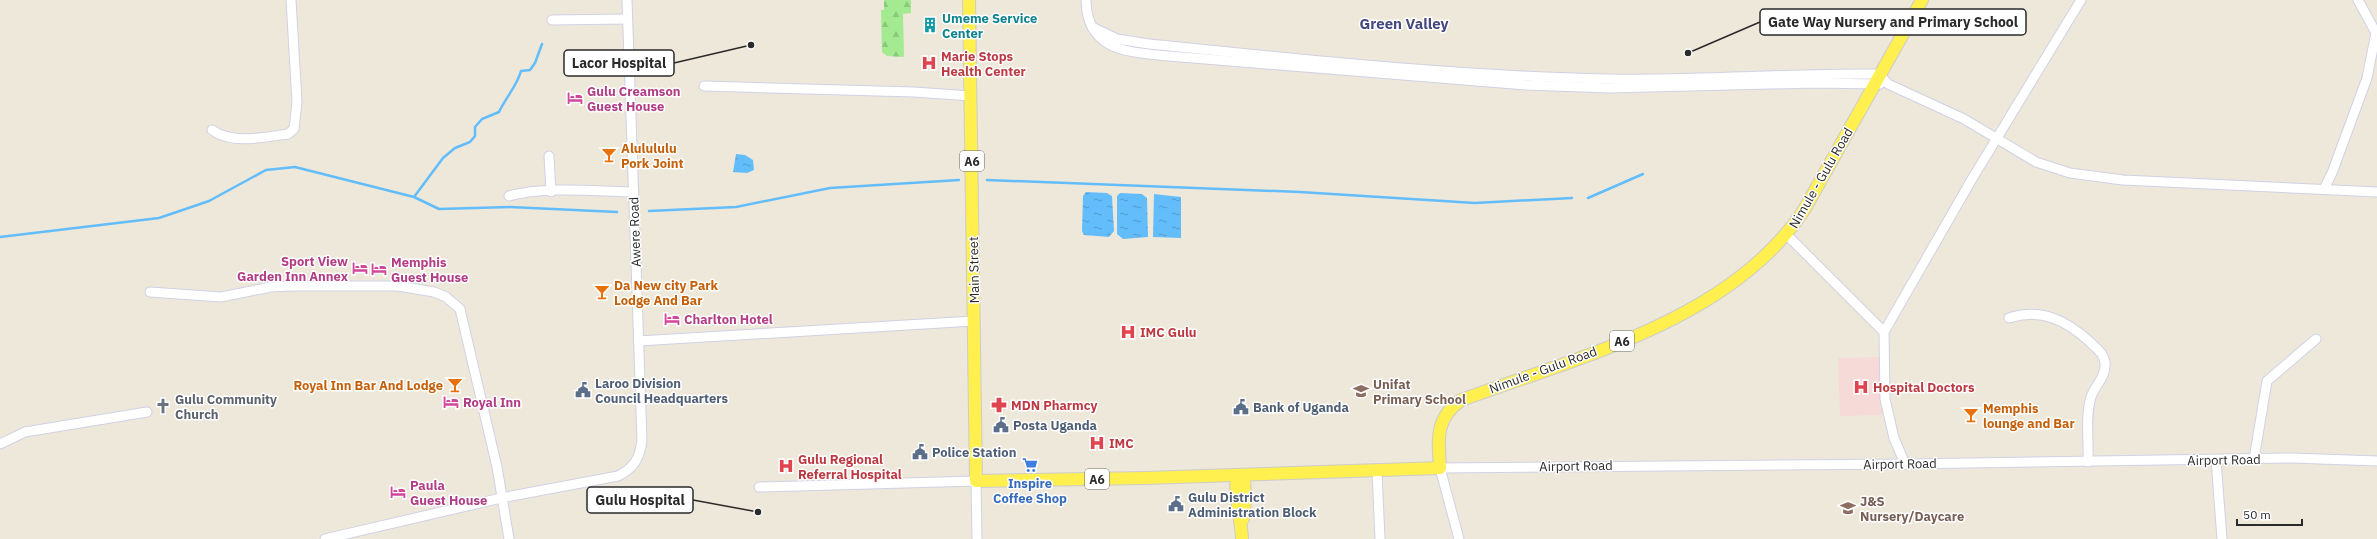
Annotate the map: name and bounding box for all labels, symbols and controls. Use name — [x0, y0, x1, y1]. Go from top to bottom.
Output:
callout: Gate Way Nursery and Primary School — [1760, 9, 2026, 35]
place label: Umeme Service Center — [942, 10, 1037, 42]
text: Gate Way Nursery and Primary School — [1768, 13, 2018, 31]
district label: Green Valley — [1359, 14, 1449, 33]
building icon: Umeme Service Center — [921, 16, 939, 34]
place label: Marie Stops Health Center — [941, 48, 1026, 80]
callout: Lacor Hospital — [564, 50, 674, 76]
text: Lacor Hospital — [572, 54, 666, 72]
hospital icon: Marie Stops Health Center — [920, 54, 938, 72]
place label: Gulu Creamson Guest House — [587, 83, 680, 115]
hotel icon: Gulu Creamson Guest House — [566, 89, 584, 107]
street label: Nimule - Gulu Road — [1785, 125, 1857, 231]
place label: Alulululu Pork Joint — [621, 140, 683, 172]
bar icon: Alulululu Pork Joint — [600, 146, 618, 164]
road number: A6 — [960, 151, 984, 171]
street label: Awere Road — [625, 197, 645, 267]
street label: Main Street — [965, 236, 983, 304]
place label: Sport View Garden Inn Annex — [237, 253, 349, 285]
place label: Memphis Guest House — [391, 254, 468, 286]
hotel icon: Sport View Garden Inn Annex — [351, 259, 369, 277]
hotel icon: Memphis Guest House — [370, 260, 388, 278]
place label: Da New city Park Lodge And Bar — [614, 277, 719, 309]
bar icon: Da New city Park Lodge And Bar — [593, 283, 611, 301]
hotel icon: Charlton Hotel — [663, 310, 681, 328]
place label: Charlton Hotel — [684, 311, 773, 328]
hospital icon: IMC Gulu — [1119, 323, 1137, 341]
place label: IMC Gulu — [1140, 324, 1197, 341]
road number: A6 — [1610, 331, 1634, 351]
street label: Nimule - Gulu Road — [1487, 343, 1599, 397]
place label: Laroo Division Council Headquarters — [595, 375, 729, 407]
bar icon: Royal Inn Bar And Lodge — [446, 376, 464, 394]
place label: Unifat Primary School — [1373, 376, 1466, 408]
place label: Royal Inn Bar And Lodge — [293, 377, 443, 394]
hospital icon: Hospital Doctors — [1852, 378, 1870, 396]
place label: Hospital Doctors — [1873, 379, 1975, 396]
public building icon: Laroo Division Council Headquarters — [574, 381, 592, 399]
school or university icon: Unifat Primary School — [1352, 382, 1370, 400]
place label: Gulu Community Church — [175, 391, 277, 423]
hotel icon: Royal Inn — [442, 393, 460, 411]
place label: Royal Inn — [463, 394, 521, 411]
pharmacy icon: MDN Pharmcy — [990, 396, 1008, 414]
church icon: Gulu Community Church — [154, 397, 172, 415]
place label: MDN Pharmcy — [1011, 397, 1097, 414]
public building icon: Bank of Uganda — [1232, 398, 1250, 416]
place label: Bank of Uganda — [1253, 399, 1349, 416]
place label: Memphis lounge and Bar — [1983, 400, 2075, 432]
bar icon: Memphis lounge and Bar — [1962, 406, 1980, 424]
public building icon: Posta Uganda — [992, 416, 1010, 434]
place label: Posta Uganda — [1013, 417, 1097, 434]
hospital icon: IMC — [1088, 434, 1106, 452]
place label: IMC — [1109, 435, 1134, 452]
public building icon: Police Station — [911, 443, 929, 461]
place label: Police Station — [932, 444, 1016, 461]
place label: Gulu Regional Referral Hospital — [798, 451, 902, 483]
street label: Airport Road — [2187, 451, 2261, 469]
street label: Airport Road — [1863, 455, 1937, 473]
supermarket icon: Inspire Coffee Shop — [1021, 456, 1039, 474]
hospital icon: Gulu Regional Referral Hospital — [777, 457, 795, 475]
street label: Airport Road — [1539, 457, 1613, 475]
road number: A6 — [1085, 469, 1109, 489]
place label: Inspire Coffee Shop — [993, 475, 1067, 507]
place label: Paula Guest House — [410, 477, 487, 509]
hotel icon: Paula Guest House — [389, 483, 407, 501]
callout: Gulu Hospital — [587, 487, 693, 513]
place label: Gulu District Administration Block — [1188, 489, 1317, 521]
text: Gulu Hospital — [595, 491, 685, 509]
place label: J&S Nursery/Daycare — [1860, 493, 1964, 525]
public building icon: Gulu District Administration Block — [1167, 495, 1185, 513]
school or university icon: J&S Nursery/Daycare — [1839, 499, 1857, 517]
scale bar — [2237, 501, 2302, 527]
text: 50 m — [2243, 507, 2271, 522]

